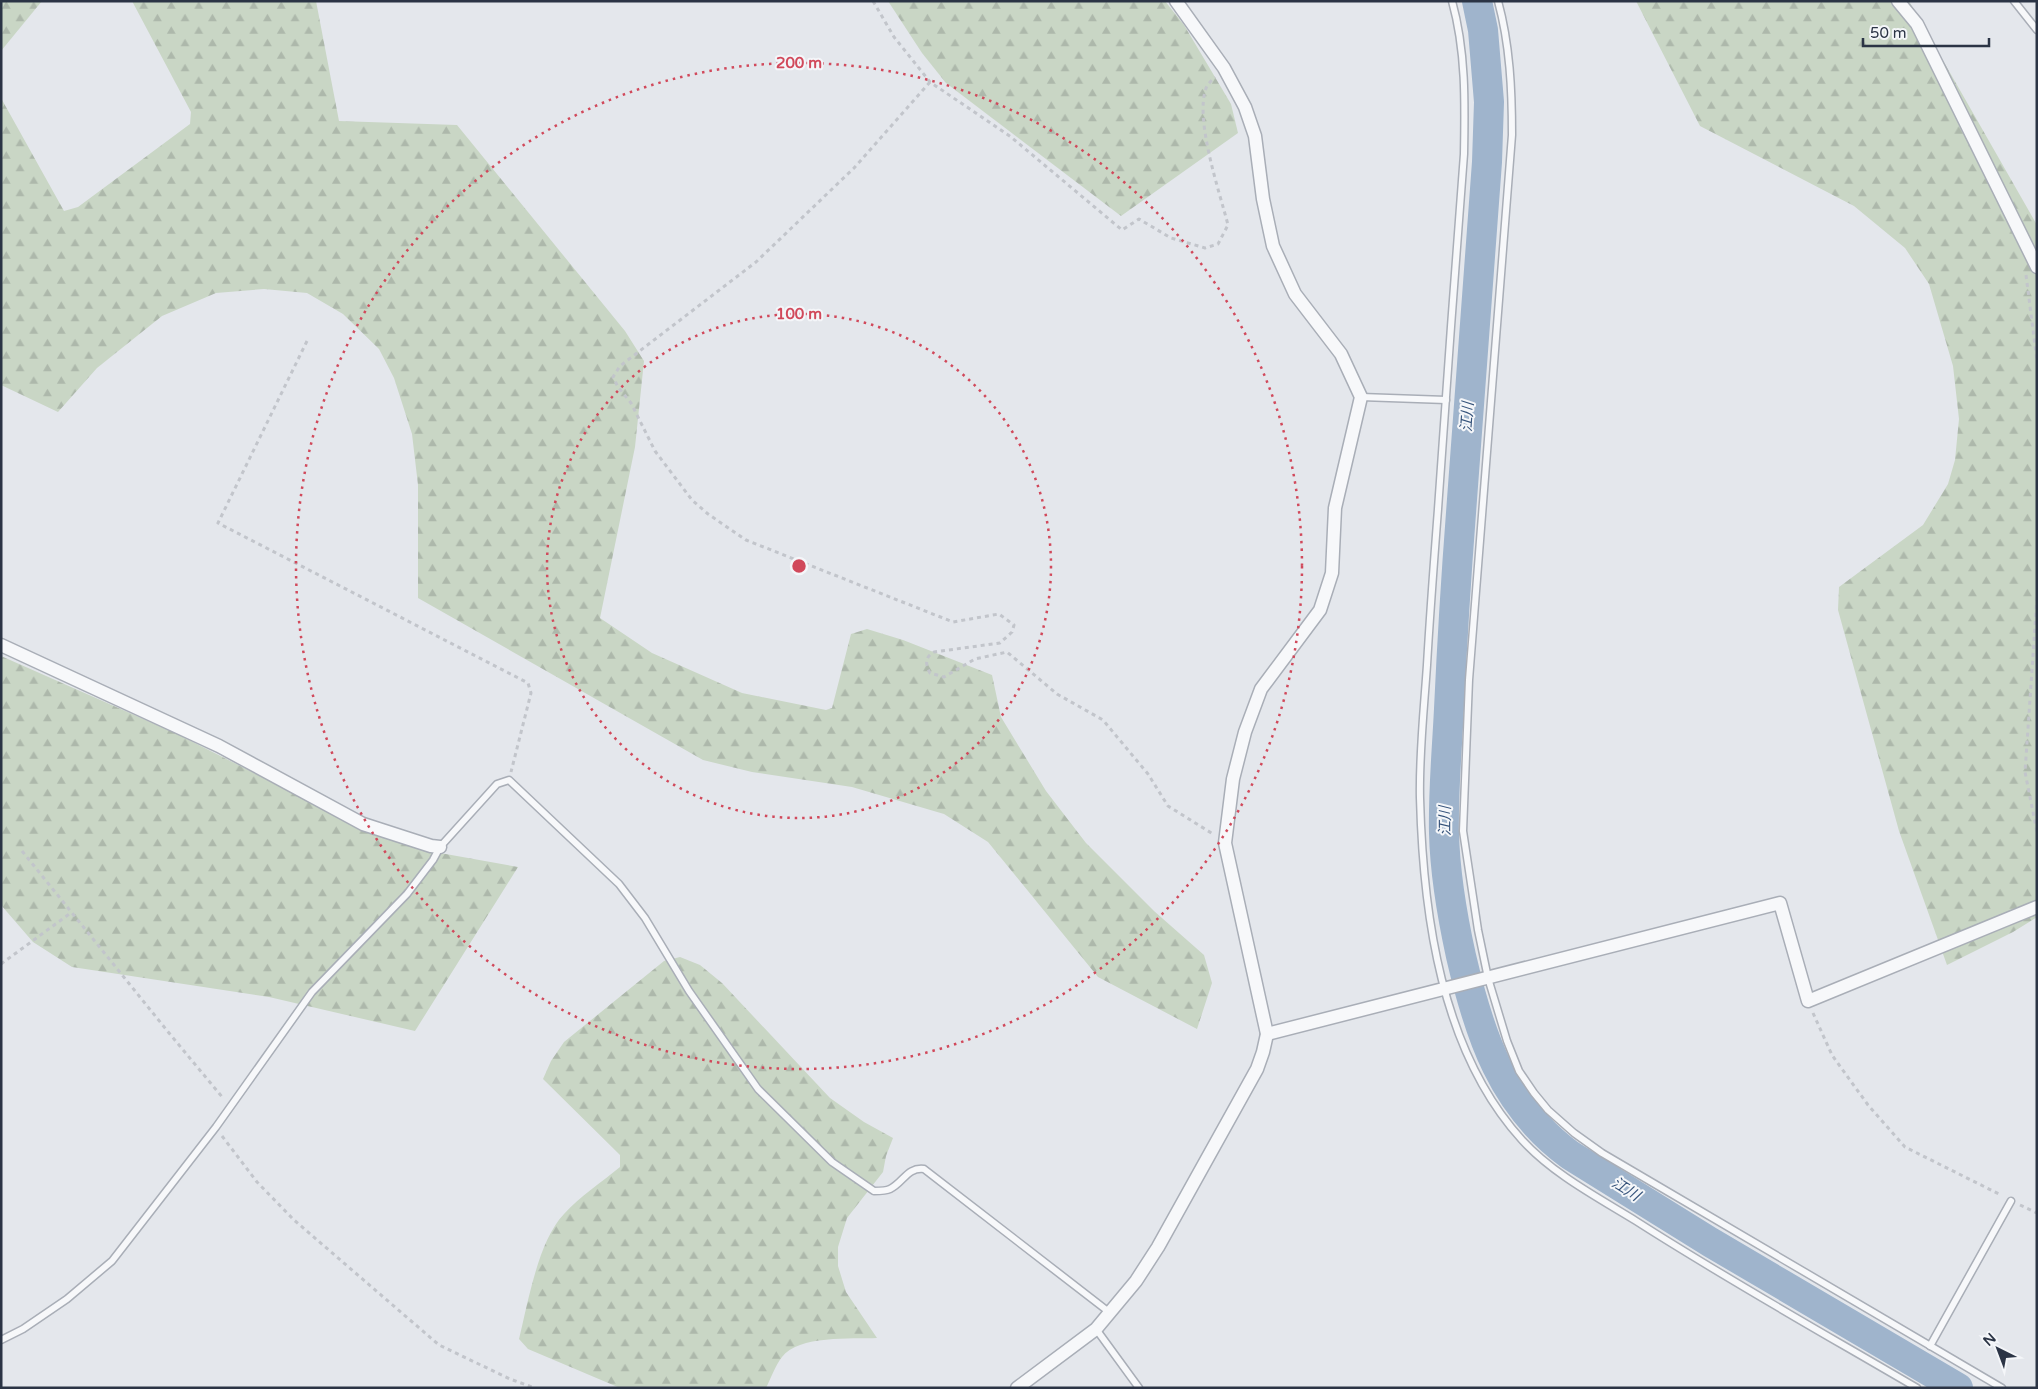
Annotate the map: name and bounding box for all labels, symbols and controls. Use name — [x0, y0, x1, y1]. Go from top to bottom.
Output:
scale bar — [1863, 15, 1989, 47]
text: 50 m — [1870, 24, 1907, 42]
text: 200 m — [776, 54, 822, 72]
text: 100 m — [776, 305, 822, 323]
water label: 江川 — [1457, 399, 1477, 433]
centre of rings — [790, 557, 808, 575]
water label: 江川 — [1436, 804, 1454, 836]
water label: 江川 — [1609, 1173, 1645, 1206]
north arrow — [1973, 1324, 2023, 1374]
text: N — [1980, 1330, 2000, 1350]

